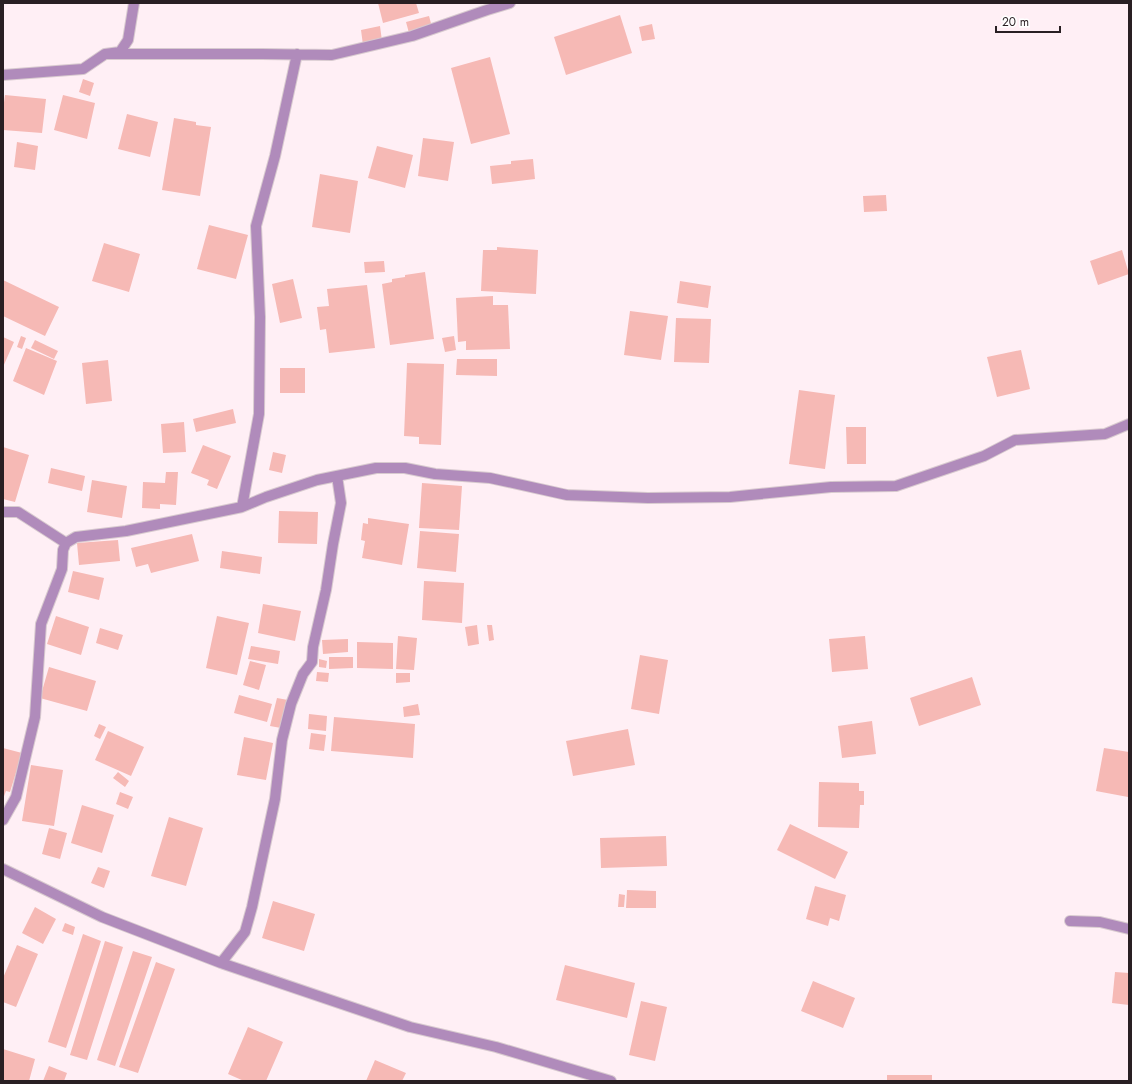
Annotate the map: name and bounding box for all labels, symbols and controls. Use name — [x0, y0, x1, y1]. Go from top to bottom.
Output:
scale bar — [996, 8, 1060, 34]
text: 20 m — [1002, 13, 1029, 31]

